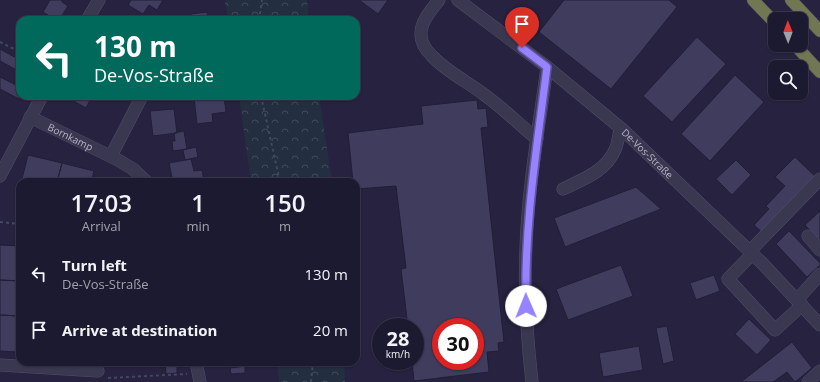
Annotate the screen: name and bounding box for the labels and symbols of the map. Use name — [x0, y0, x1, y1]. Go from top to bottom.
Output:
pin — [505, 7.0, 539, 48]
north arrow — [768, 12, 808, 52]
street label: Bornkamp — [45, 120, 95, 154]
street label: De-Vos-Straße — [619, 125, 677, 182]
position arrow — [505, 285, 547, 327]
speed limit sign: 30 — [432, 318, 484, 370]

